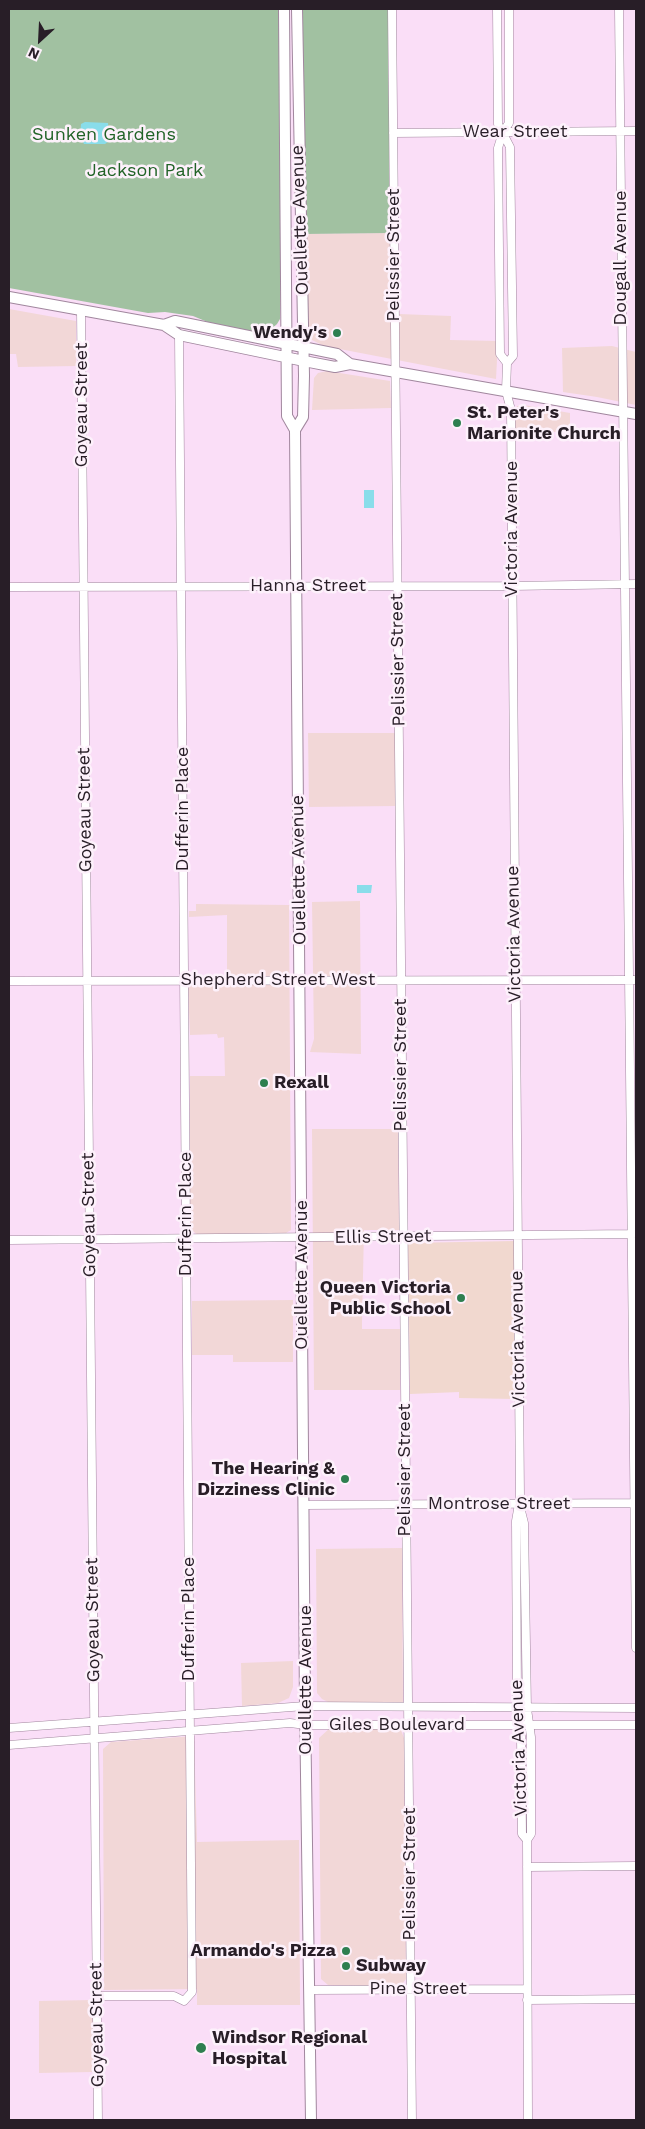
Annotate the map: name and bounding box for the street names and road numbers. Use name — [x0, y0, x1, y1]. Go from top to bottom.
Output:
street label: Wear Street — [463, 121, 567, 143]
street label: Ouellette Avenue — [287, 145, 313, 295]
street label: Pelissier Street — [383, 188, 405, 322]
street label: Dougall Avenue — [610, 190, 632, 326]
street label: Goyeau Street — [71, 343, 93, 467]
street label: Victoria Avenue — [501, 461, 523, 597]
street label: Hanna Street — [250, 575, 366, 597]
street label: Pelissier Street — [386, 593, 410, 727]
street label: Goyeau Street — [73, 747, 97, 873]
street label: Dufferin Place — [172, 747, 194, 871]
street label: Ouellette Avenue — [287, 795, 311, 945]
street label: Victoria Avenue — [502, 865, 526, 1003]
street label: Shepherd Street West — [181, 969, 375, 991]
street label: Pelissier Street — [390, 998, 412, 1132]
street label: Goyeau Street — [77, 1152, 101, 1278]
street label: Dufferin Place — [175, 1152, 197, 1276]
street label: Ouellette Avenue — [291, 1200, 313, 1350]
street label: Ellis Street — [334, 1225, 432, 1249]
street label: Victoria Avenue — [506, 1270, 530, 1408]
street label: Pelissier Street — [394, 1403, 416, 1537]
street label: Montrose Street — [428, 1493, 570, 1515]
street label: Goyeau Street — [81, 1557, 105, 1683]
street label: Dufferin Place — [178, 1557, 200, 1681]
street label: Ouellette Avenue — [295, 1605, 317, 1755]
street label: Victoria Avenue — [506, 1679, 532, 1817]
street label: Giles Boulevard — [329, 1714, 465, 1736]
street label: Pelissier Street — [399, 1807, 421, 1941]
street label: Goyeau Street — [85, 1962, 109, 2088]
street label: Pine Street — [369, 1978, 467, 2000]

